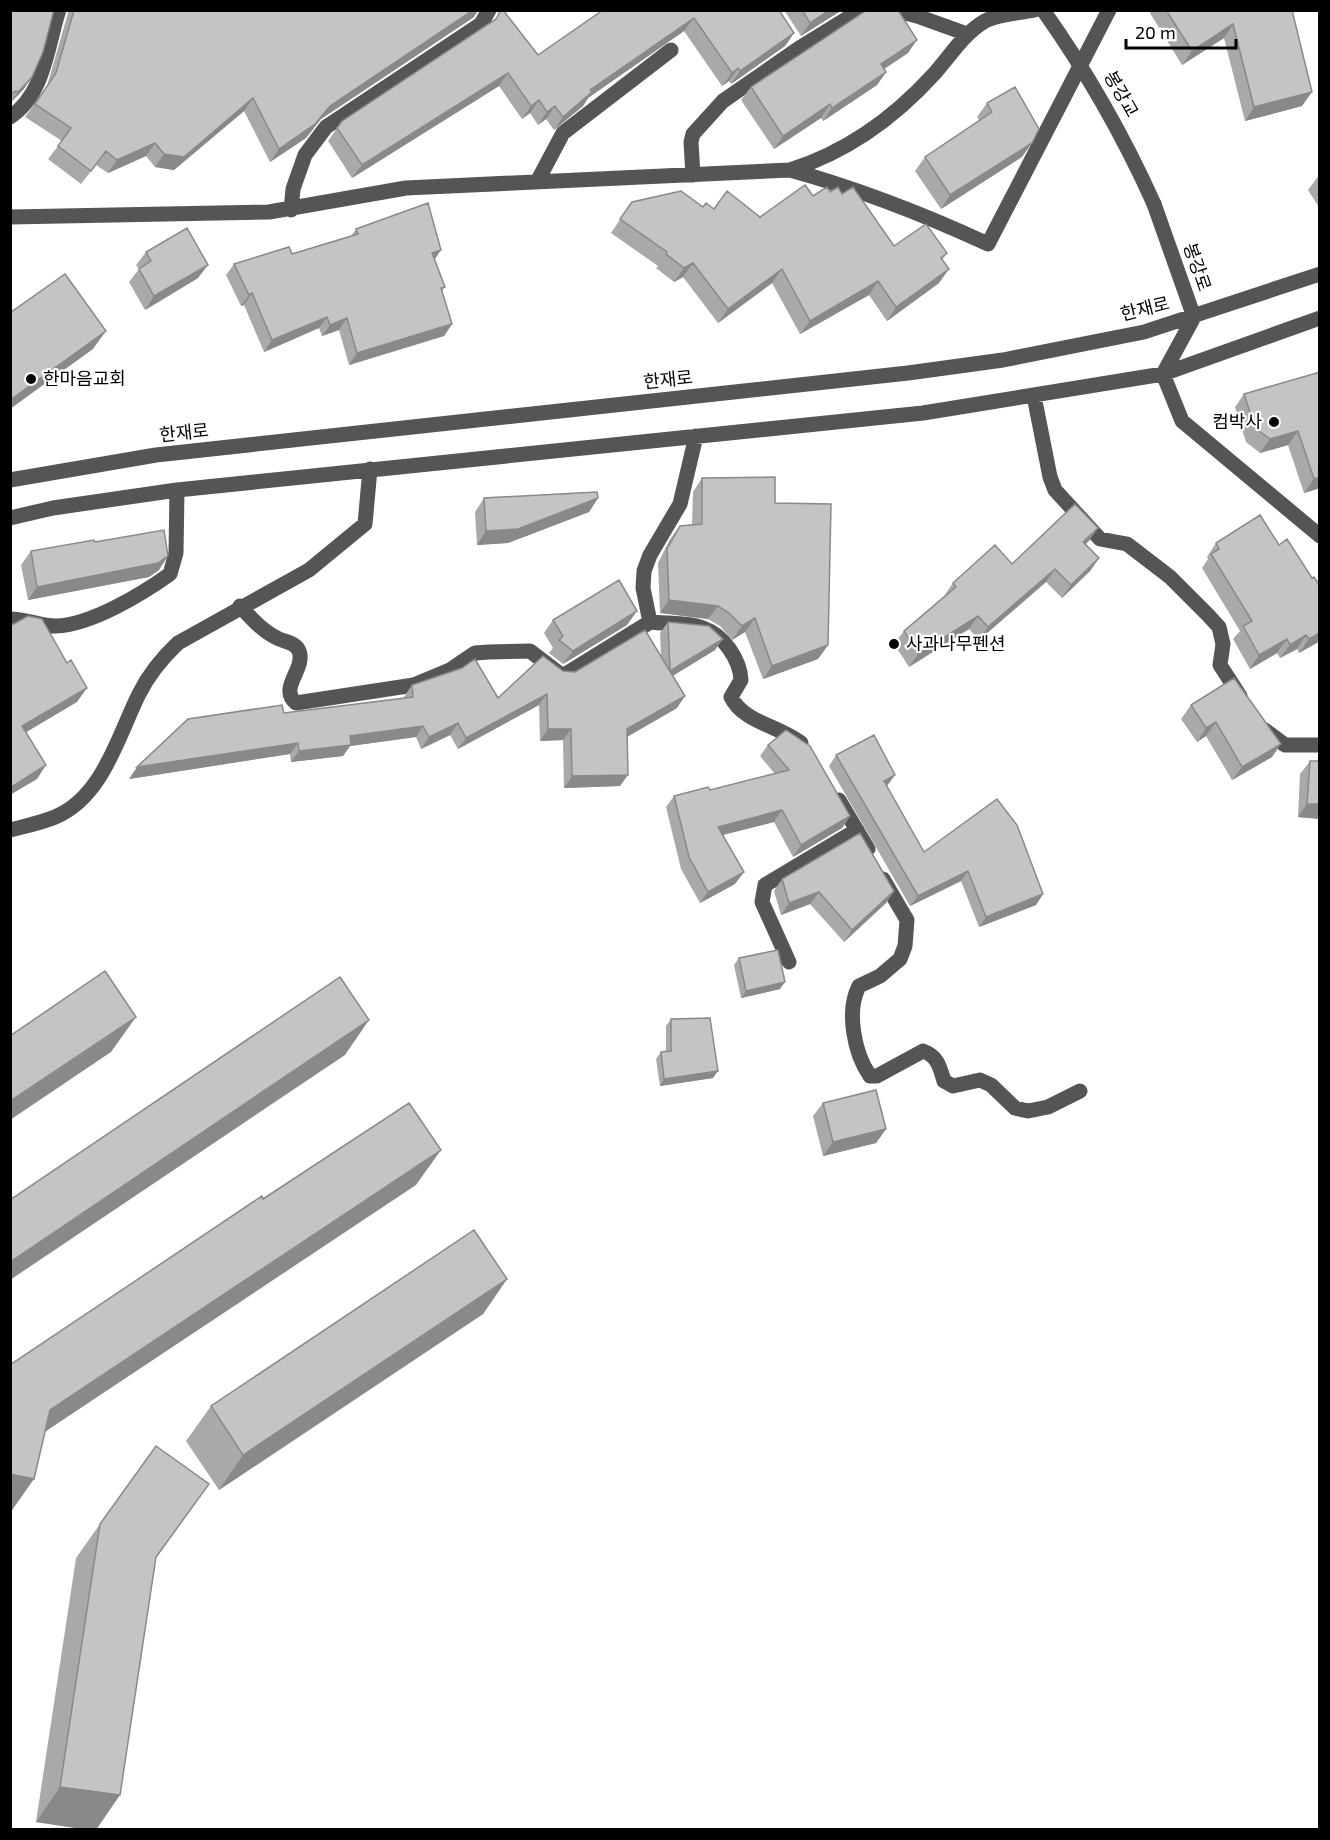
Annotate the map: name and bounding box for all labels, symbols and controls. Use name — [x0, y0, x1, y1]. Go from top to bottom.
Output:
scale bar — [1126, 12, 1236, 50]
text: 20 m — [1135, 21, 1176, 43]
street label: 봉강교 — [1100, 66, 1144, 121]
street label: 봉강로 — [1179, 240, 1216, 294]
street label: 한재로 — [1118, 291, 1172, 325]
street label: 한재로 — [642, 365, 694, 393]
place label: 한마음교회 — [43, 367, 126, 389]
marker: 한마음교회 — [24, 372, 38, 386]
place label: 컴박사 — [1212, 410, 1262, 432]
marker: 컴박사 — [1267, 415, 1281, 429]
street label: 한재로 — [158, 418, 210, 446]
place label: 사과나무펜션 — [906, 632, 1005, 654]
marker: 사과나무펜션 — [887, 637, 901, 651]

